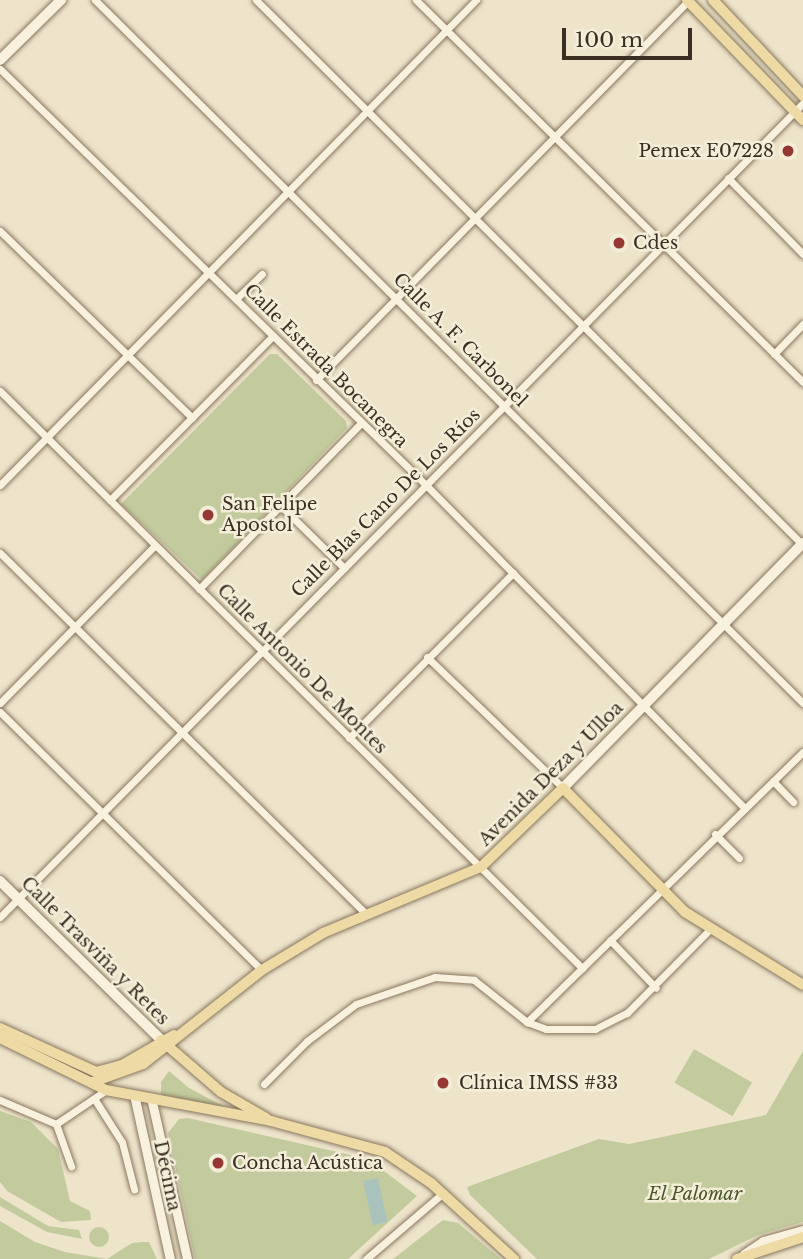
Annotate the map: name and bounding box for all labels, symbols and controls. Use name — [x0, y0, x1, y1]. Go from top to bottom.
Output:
scale bar — [565, 14, 694, 58]
text: 100 m — [575, 27, 643, 53]
place label: Pemex E07228 — [638, 140, 774, 162]
marker: Pemex E07228 — [780, 143, 796, 159]
place label: Cdes — [633, 232, 678, 254]
marker: Cdes — [611, 235, 627, 251]
street label: Calle A. F. Carbonel — [388, 268, 532, 412]
street label: Calle Estrada Bocanegra — [240, 280, 412, 452]
street label: Calle Blas Cano De Los Ríos — [287, 404, 485, 602]
place label: San Felipe Apostol — [222, 494, 317, 536]
marker: San Felipe Apostol — [200, 507, 216, 523]
street label: Calle Antonio De Montes — [212, 579, 392, 759]
street label: Avenida Deza y Ulloa — [474, 697, 628, 851]
street label: Calle Trasviña y Retes — [16, 872, 174, 1030]
place label: Clínica IMSS #33 — [459, 1072, 618, 1094]
marker: Clínica IMSS #33 — [433, 1073, 453, 1093]
street label: Décima — [149, 1139, 185, 1213]
place label: Concha Acústica — [232, 1152, 384, 1174]
marker: Concha Acústica — [210, 1155, 226, 1171]
park label: El Palomar — [648, 1183, 742, 1205]

